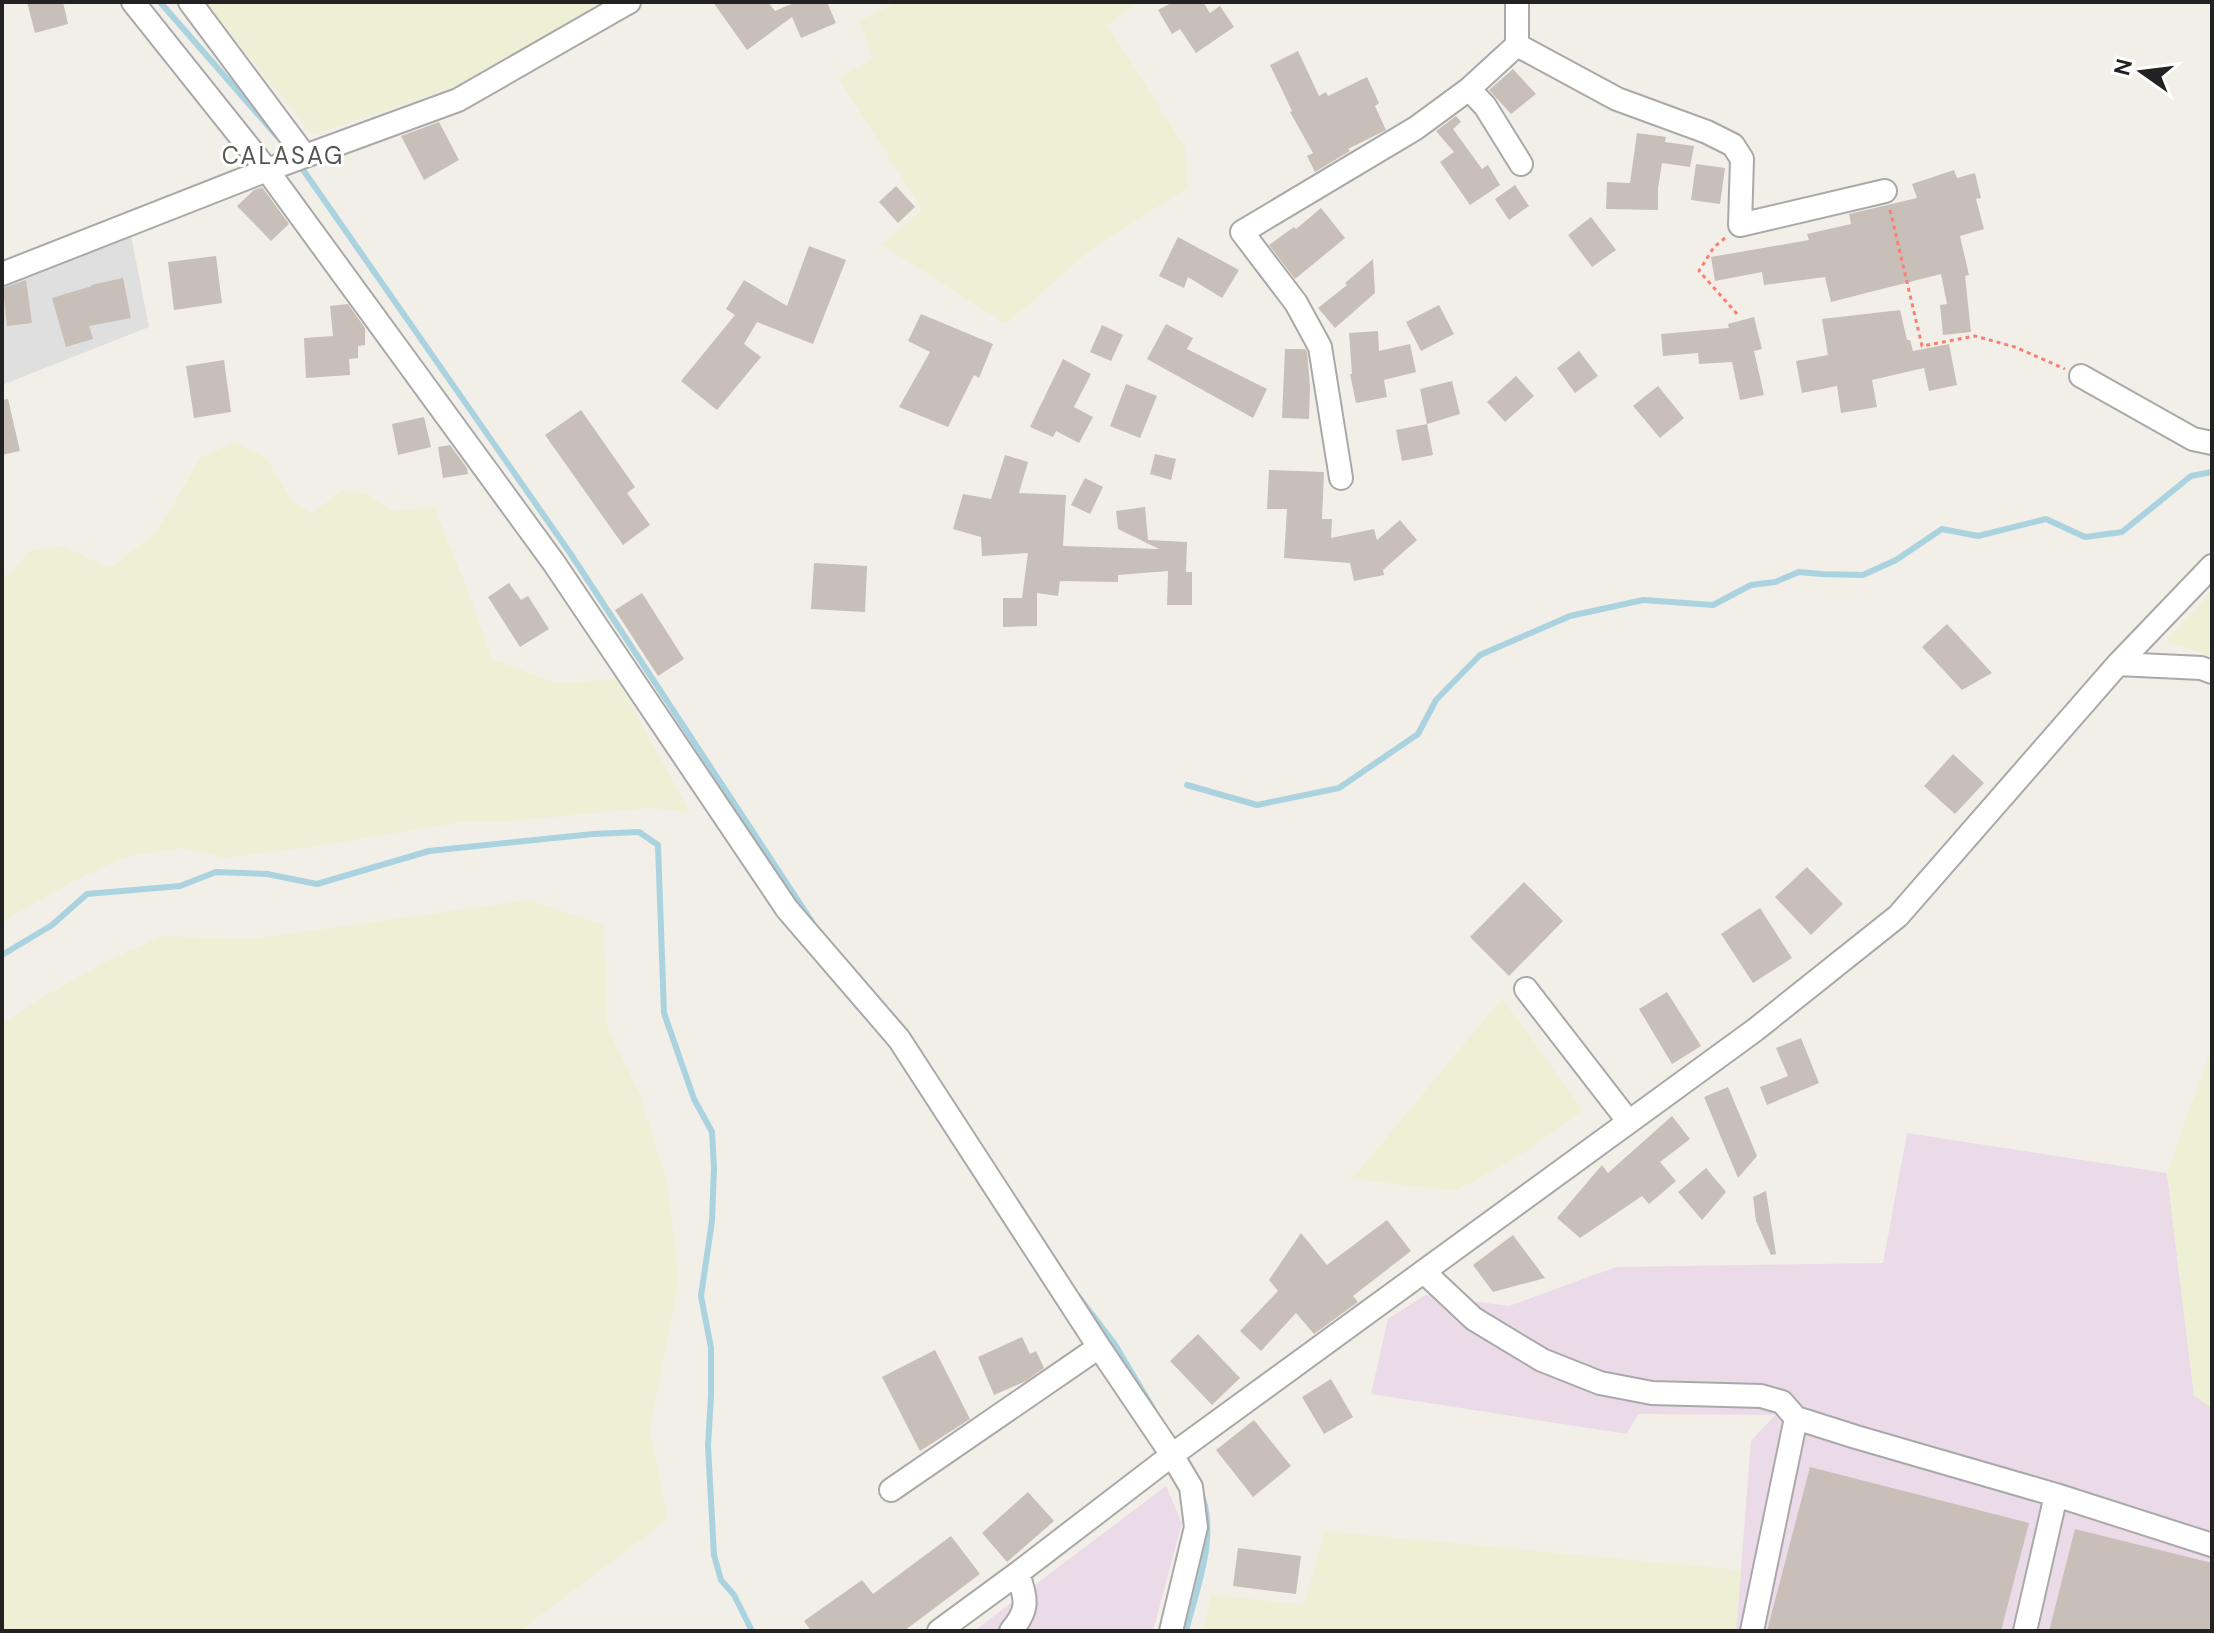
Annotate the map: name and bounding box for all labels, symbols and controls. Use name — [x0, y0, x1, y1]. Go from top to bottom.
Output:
north arrow — [2102, 32, 2182, 112]
text: N — [2107, 56, 2139, 79]
district label: CALASAG — [222, 140, 344, 171]

